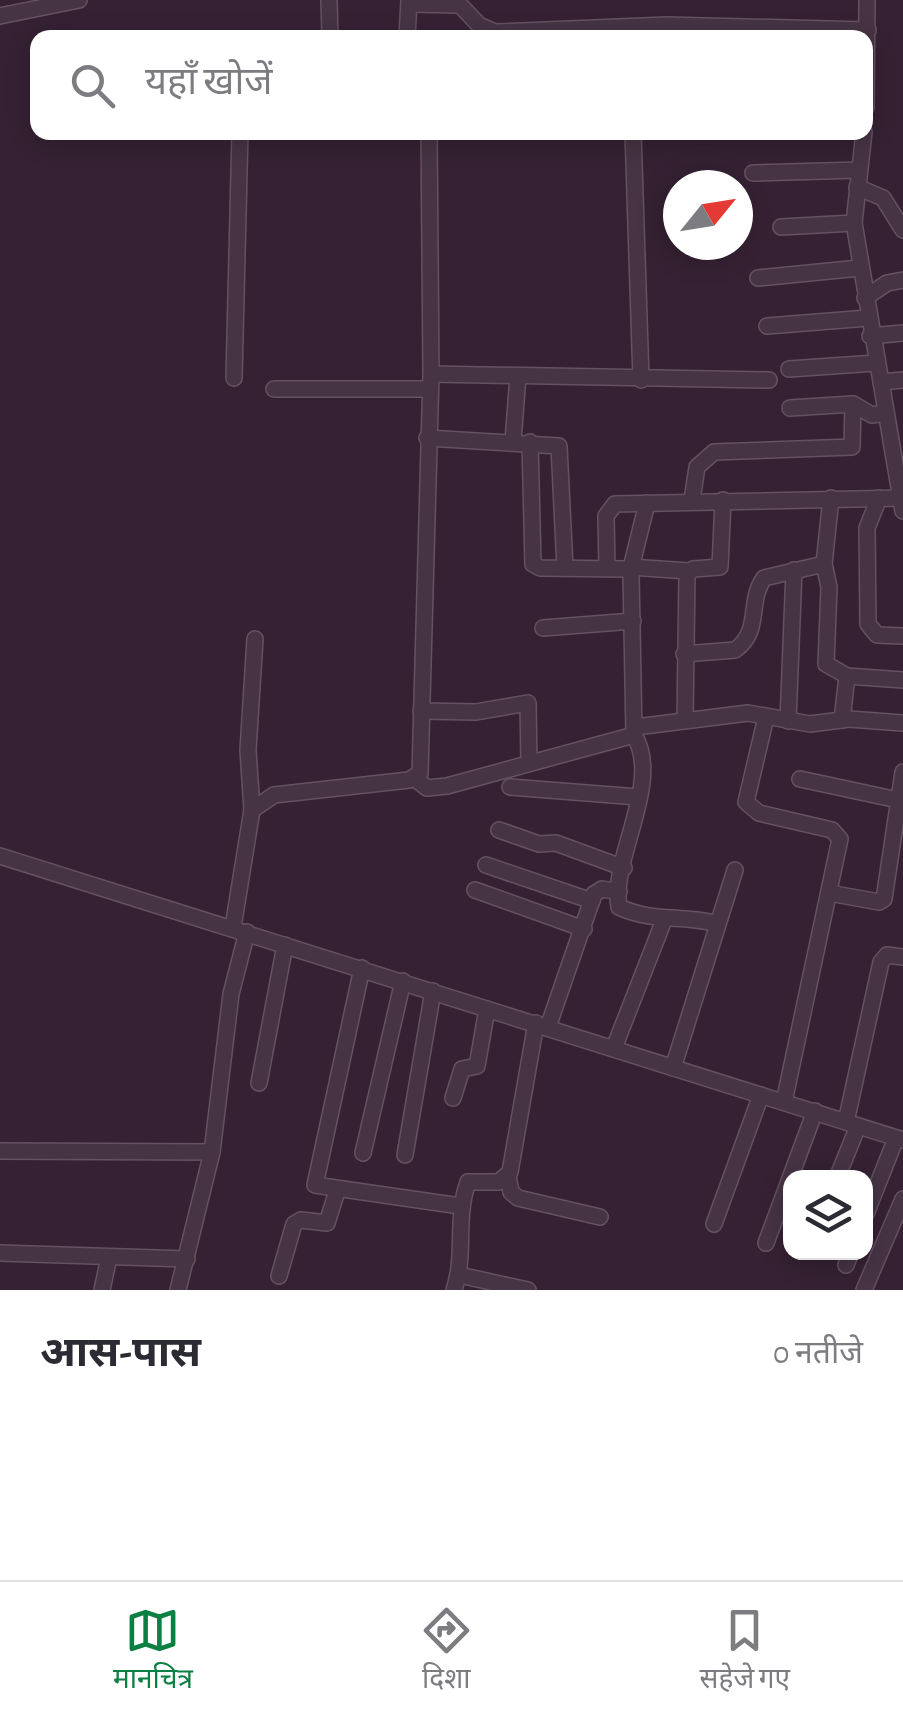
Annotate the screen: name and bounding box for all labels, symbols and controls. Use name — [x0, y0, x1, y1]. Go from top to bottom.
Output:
search box — [30, 30, 873, 140]
icon: search — [65, 58, 120, 113]
text: यहाँ खोजें — [145, 64, 272, 102]
north arrow — [663, 170, 753, 260]
map controls — [783, 1170, 873, 1260]
button: layers — [783, 1170, 873, 1260]
text: आस-पास — [40, 1332, 201, 1374]
text: 0 नतीजे — [773, 1337, 863, 1369]
tab: मानचित्र — [113, 1603, 193, 1699]
tab: दिशा — [419, 1603, 474, 1699]
tab: सहेजे गए — [700, 1603, 790, 1699]

